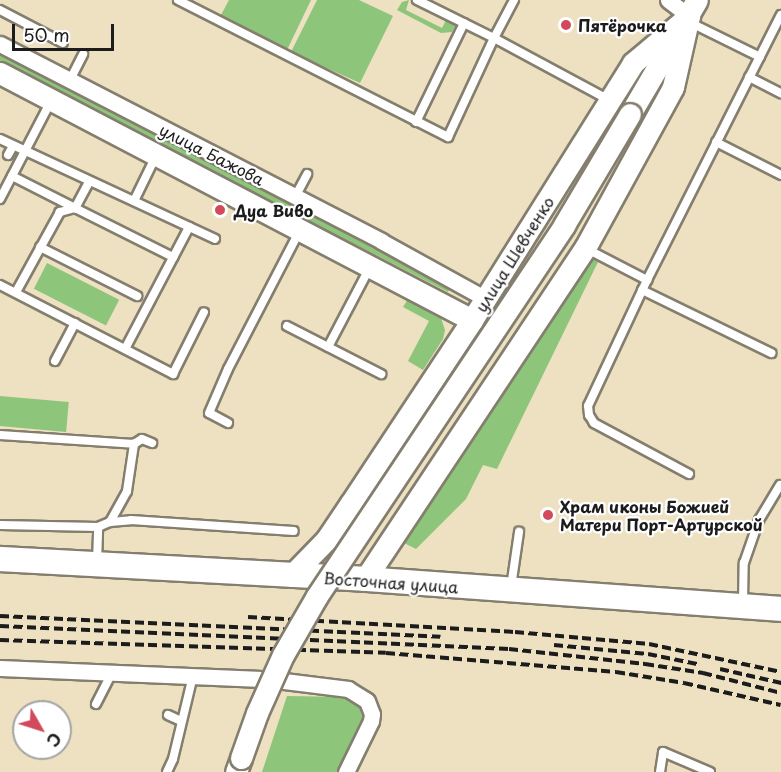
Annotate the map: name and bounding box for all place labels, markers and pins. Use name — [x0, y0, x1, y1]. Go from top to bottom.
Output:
place label: Пятёрочка — [578, 15, 667, 35]
marker: Пятёрочка — [559, 18, 573, 32]
place label: Дуа Виво — [234, 200, 313, 220]
marker: Дуа Виво — [211, 201, 229, 219]
place label: Храм иконы Божией Матери Порт-Артурской — [560, 496, 763, 534]
marker: Храм иконы Божией Матери Порт-Артурской — [541, 508, 555, 522]

